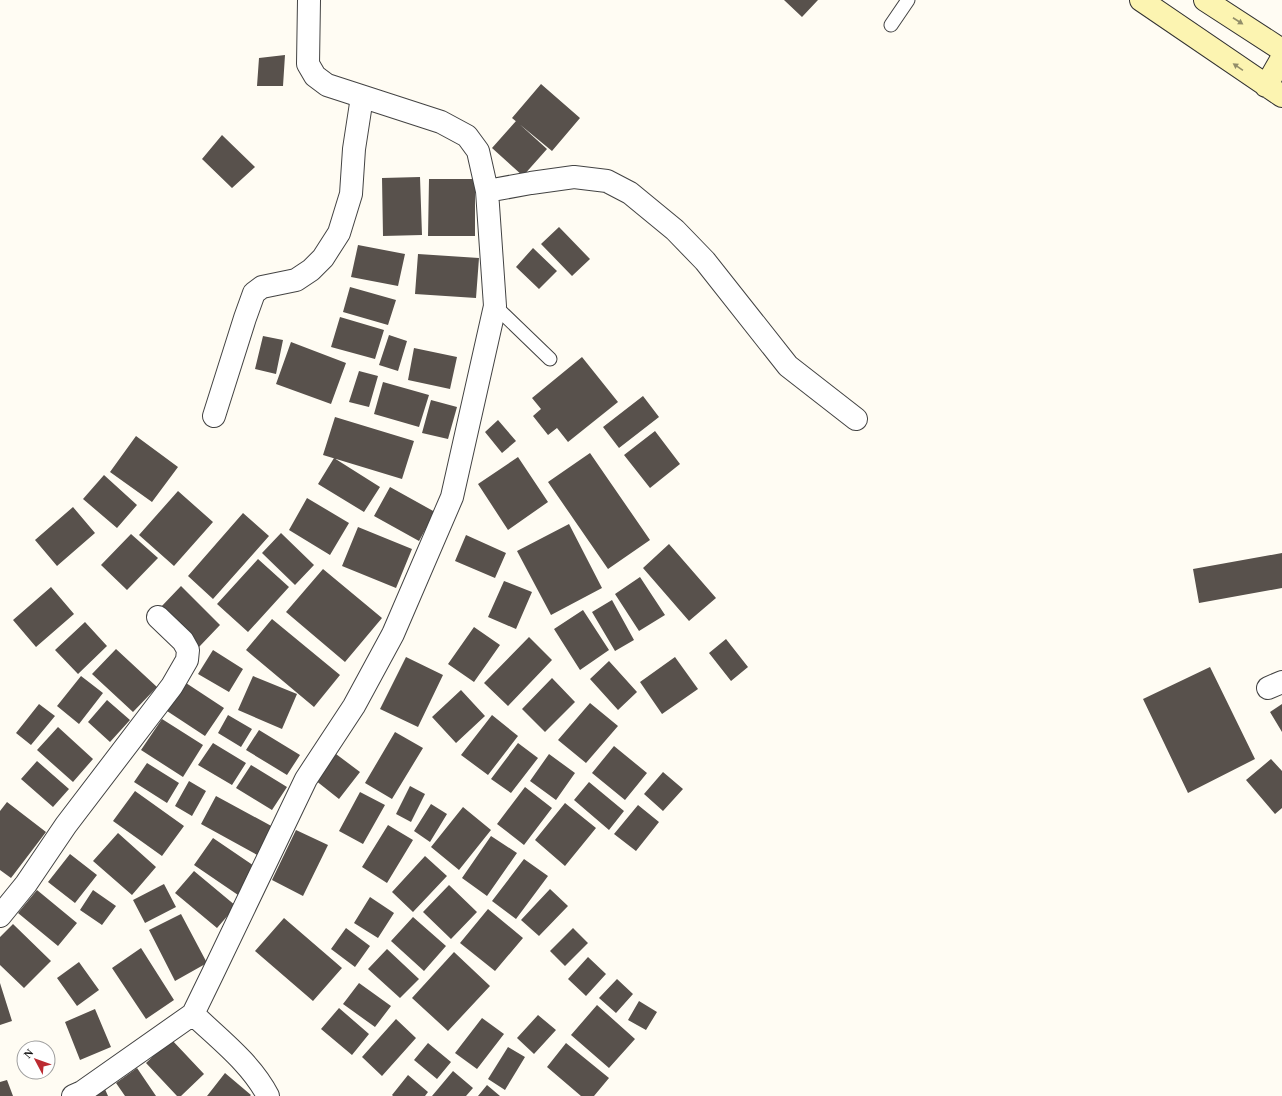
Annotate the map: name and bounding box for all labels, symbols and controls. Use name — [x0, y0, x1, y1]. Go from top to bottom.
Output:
one-way arrow — [1232, 17, 1243, 25]
one-way arrow — [1233, 63, 1243, 71]
north arrow — [16, 1040, 56, 1080]
text: N — [21, 1046, 36, 1060]

